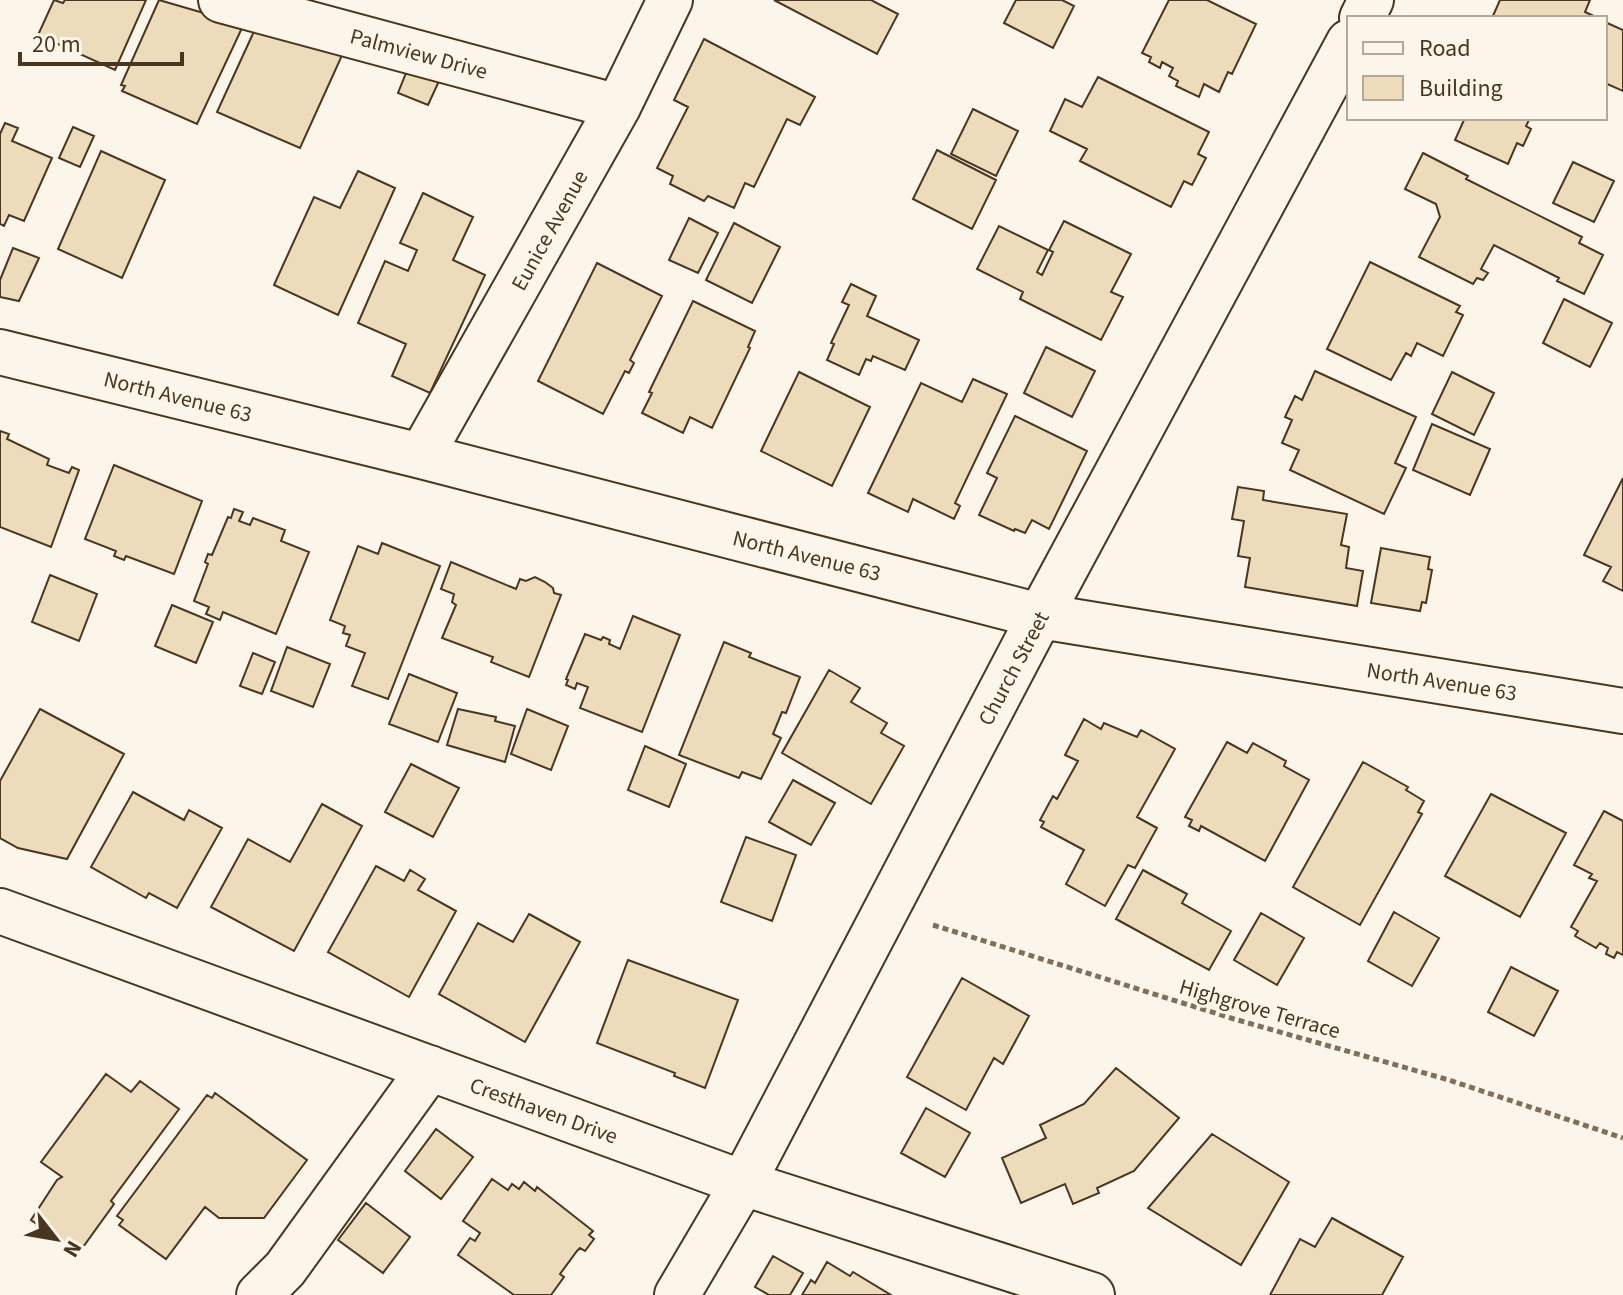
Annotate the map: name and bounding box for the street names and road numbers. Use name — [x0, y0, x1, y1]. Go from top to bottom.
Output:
street label: Palmview Drive — [346, 20, 491, 88]
street label: Eunice Avenue — [503, 164, 596, 297]
street label: North Avenue 63 — [100, 363, 255, 431]
street label: North Avenue 63 — [729, 522, 884, 590]
street label: Church Street — [970, 605, 1058, 731]
street label: North Avenue 63 — [1364, 654, 1519, 710]
street label: Highgrove Terrace — [1175, 971, 1344, 1047]
street label: Cresthaven Drive — [465, 1069, 622, 1153]

